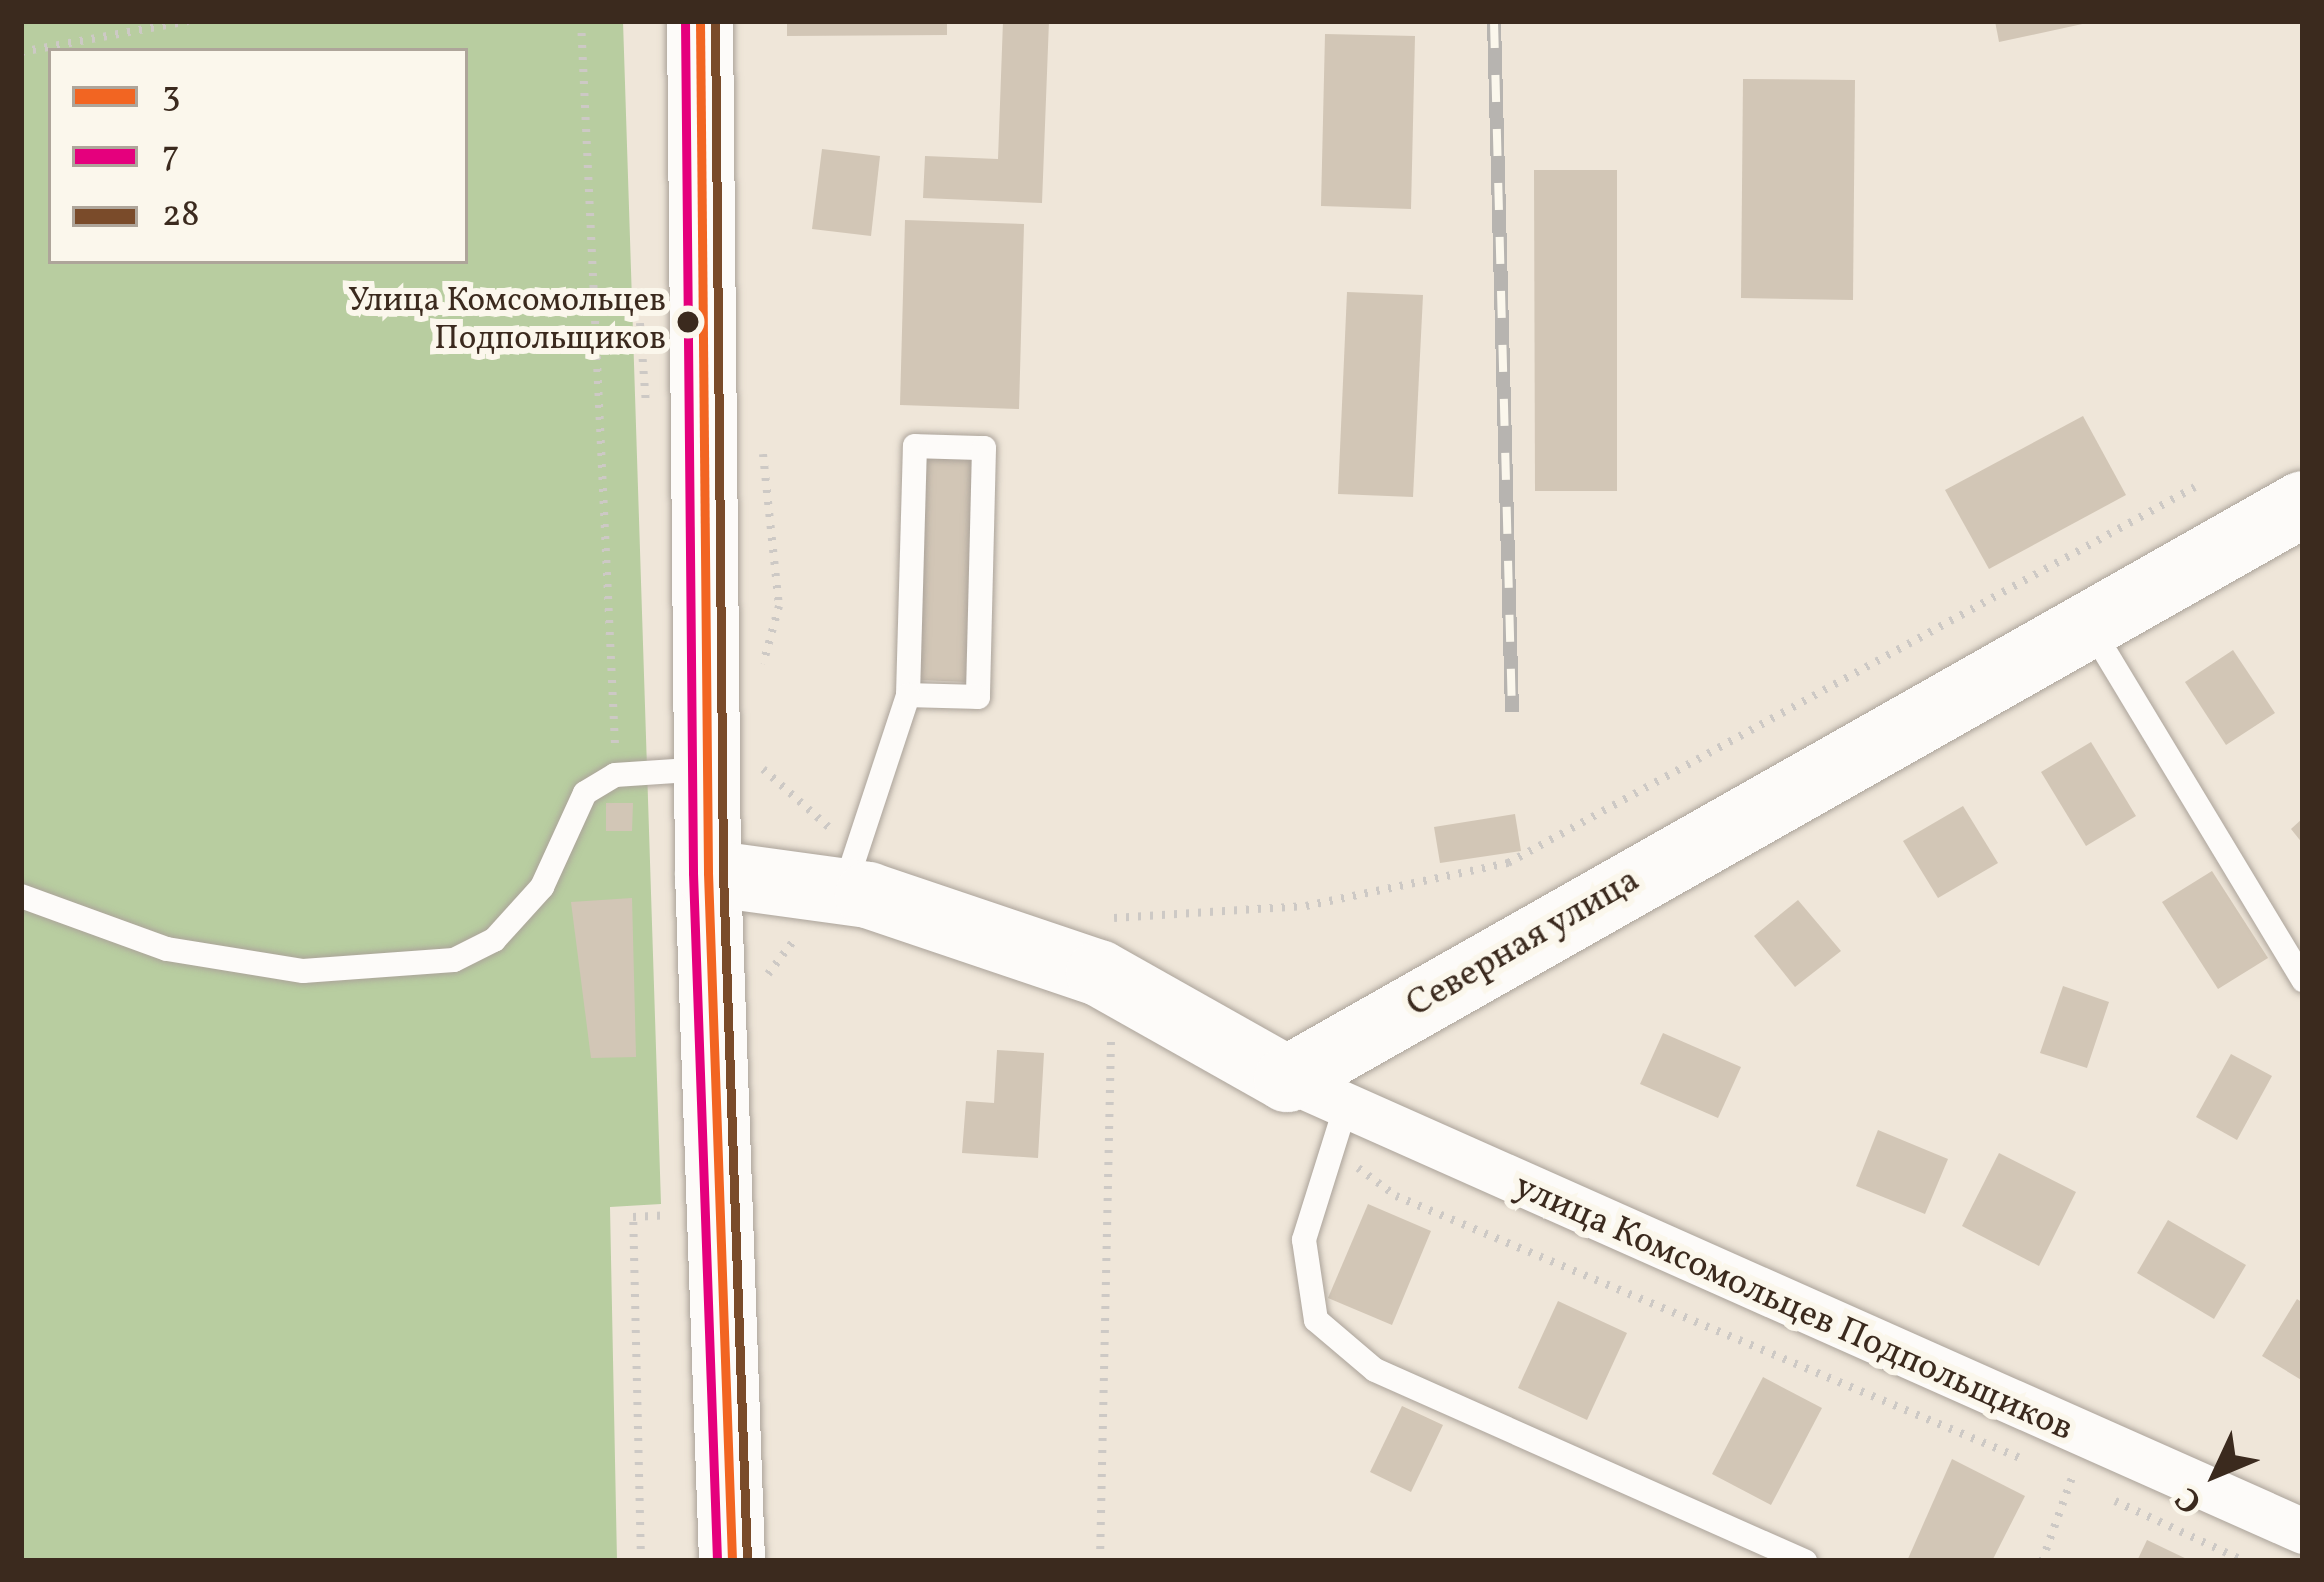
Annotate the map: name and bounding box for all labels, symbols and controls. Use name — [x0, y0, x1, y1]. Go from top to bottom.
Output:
legend — [48, 48, 468, 264]
text: 3 — [162, 71, 180, 121]
text: 7 — [162, 131, 179, 181]
text: 28 — [162, 191, 200, 241]
place label: Улица Комсомольцев Подпольщиков — [348, 283, 666, 361]
marker: Улица Комсомольцев Подпольщиков — [677, 311, 699, 333]
street label: Северная улица — [1400, 860, 1648, 1028]
street label: улица Комсомольцев Подпольщиков — [1507, 1166, 2079, 1452]
north arrow — [2156, 1414, 2276, 1534]
text: С — [2166, 1475, 2214, 1523]

